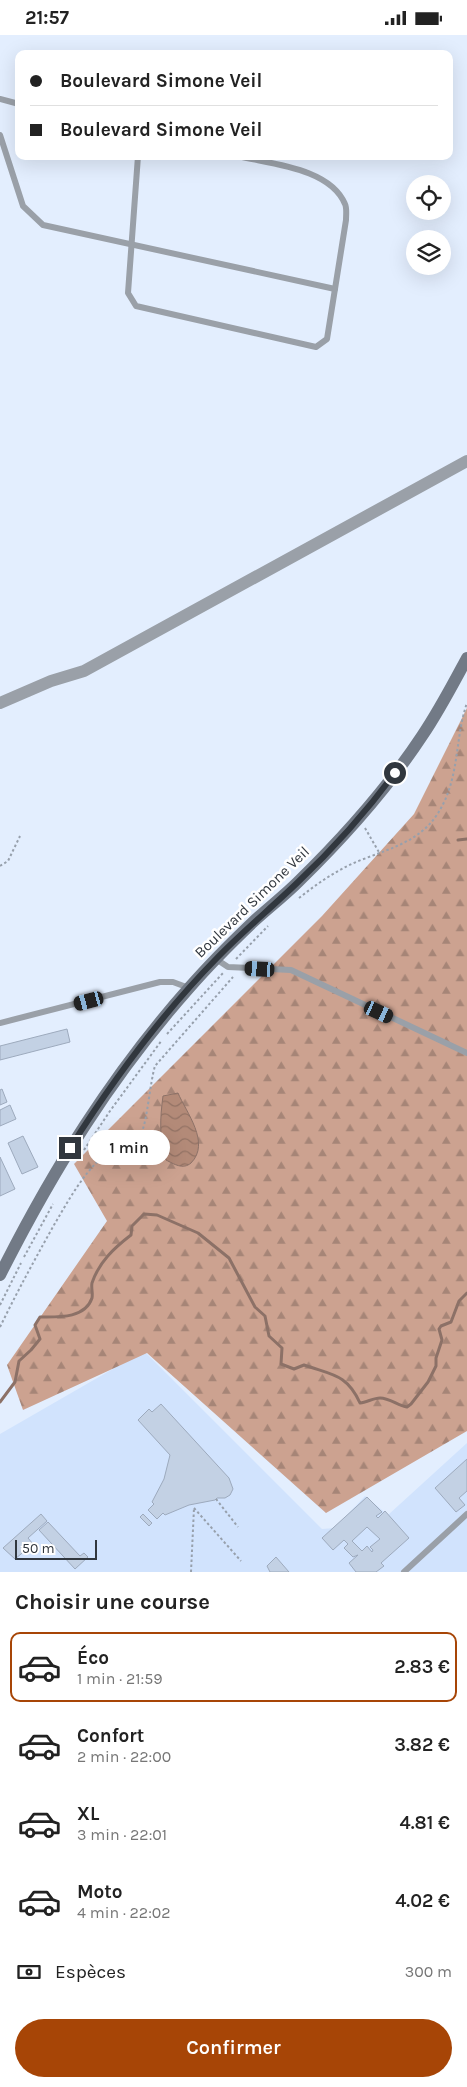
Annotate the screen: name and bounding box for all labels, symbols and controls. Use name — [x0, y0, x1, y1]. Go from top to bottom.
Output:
text: 21:57 — [25, 7, 69, 29]
text: Boulevard Simone Veil — [60, 70, 262, 92]
text: Boulevard Simone Veil — [60, 119, 262, 141]
map controls — [406, 175, 451, 275]
button: locate — [406, 175, 451, 220]
button: layers — [406, 230, 451, 275]
route start — [384, 762, 406, 784]
street label: Boulevard Simone Veil — [191, 843, 313, 961]
car — [244, 961, 275, 977]
car — [72, 990, 105, 1012]
car — [362, 999, 395, 1025]
callout: 1 min — [88, 1131, 170, 1165]
route end — [59, 1137, 81, 1159]
text: 1 min — [109, 1138, 149, 1157]
scale bar — [15, 1537, 98, 1560]
text: 50 m — [22, 1540, 55, 1557]
text: Choisir une course — [15, 1589, 210, 1615]
icon: car — [17, 1645, 62, 1690]
text: Éco — [77, 1647, 109, 1669]
text: 2.83 € — [394, 1656, 450, 1678]
text: 1 min · 21:59 — [77, 1669, 163, 1688]
icon: car — [17, 1723, 62, 1768]
text: Confort — [77, 1725, 144, 1747]
text: 3.82 € — [394, 1734, 450, 1756]
text: 2 min · 22:00 — [77, 1747, 171, 1766]
icon: car — [17, 1801, 62, 1846]
text: XL — [77, 1803, 99, 1825]
text: 4.81 € — [400, 1812, 450, 1834]
text: 3 min · 22:01 — [77, 1825, 167, 1844]
icon: car — [17, 1879, 62, 1924]
text: Moto — [77, 1881, 123, 1903]
text: 4.02 € — [395, 1890, 450, 1912]
text: 4 min · 22:02 — [77, 1903, 171, 1922]
icon: cash — [15, 1958, 43, 1986]
text: Espèces — [55, 1961, 126, 1983]
text: 300 m — [405, 1962, 452, 1981]
button: Confirmer — [15, 2019, 452, 2077]

